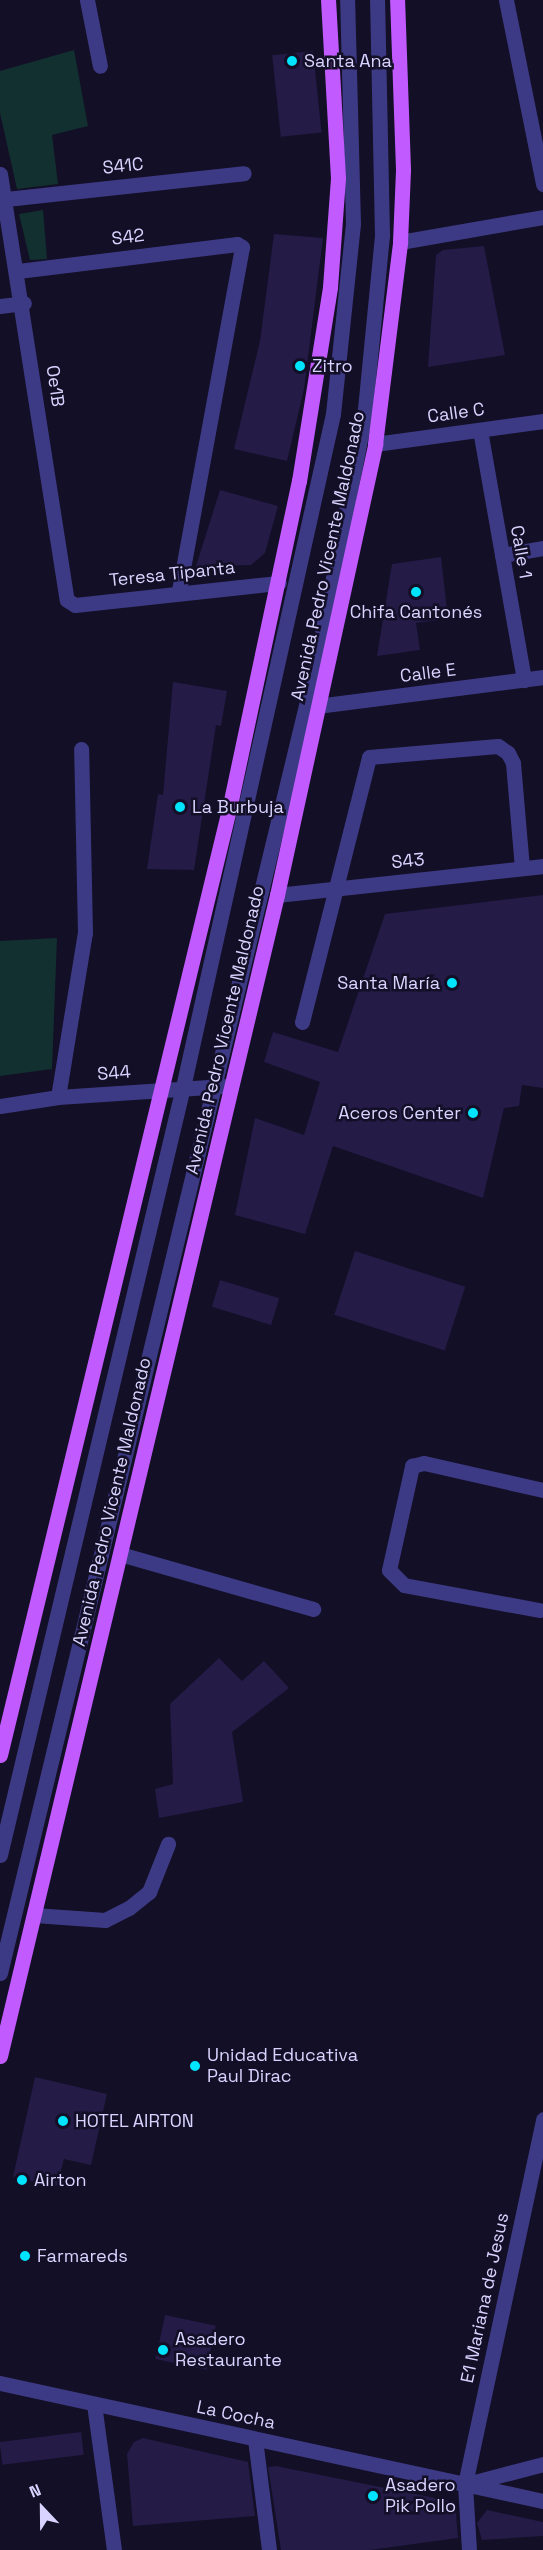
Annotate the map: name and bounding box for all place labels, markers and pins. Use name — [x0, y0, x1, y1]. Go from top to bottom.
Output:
place label: Santa Ana — [304, 50, 392, 72]
marker: Santa Ana — [285, 54, 299, 68]
place label: Zitro — [312, 355, 353, 377]
marker: Zitro — [293, 359, 307, 373]
marker: Chifa Cantonés — [409, 585, 423, 599]
place label: Chifa Cantonés — [350, 601, 482, 623]
place label: La Burbuja — [192, 796, 284, 818]
marker: La Burbuja — [173, 800, 187, 814]
place label: Santa María — [337, 972, 440, 994]
marker: Santa María — [445, 976, 459, 990]
place label: Aceros Center — [338, 1102, 461, 1124]
marker: Aceros Center — [466, 1106, 480, 1120]
place label: Unidad Educativa Paul Dirac — [207, 2045, 358, 2088]
marker: Unidad Educativa Paul Dirac — [188, 2059, 202, 2073]
place label: HOTEL AIRTON — [75, 2110, 194, 2132]
marker: HOTEL AIRTON — [56, 2114, 70, 2128]
place label: Airton — [34, 2169, 87, 2191]
marker: Airton — [15, 2173, 29, 2187]
place label: Farmareds — [37, 2245, 128, 2267]
marker: Farmareds — [18, 2249, 32, 2263]
place label: Asadero Restaurante — [175, 2329, 282, 2372]
marker: Asadero Restaurante — [156, 2343, 170, 2357]
place label: Asadero Pik Pollo — [385, 2475, 456, 2518]
marker: Asadero Pik Pollo — [366, 2489, 380, 2503]

